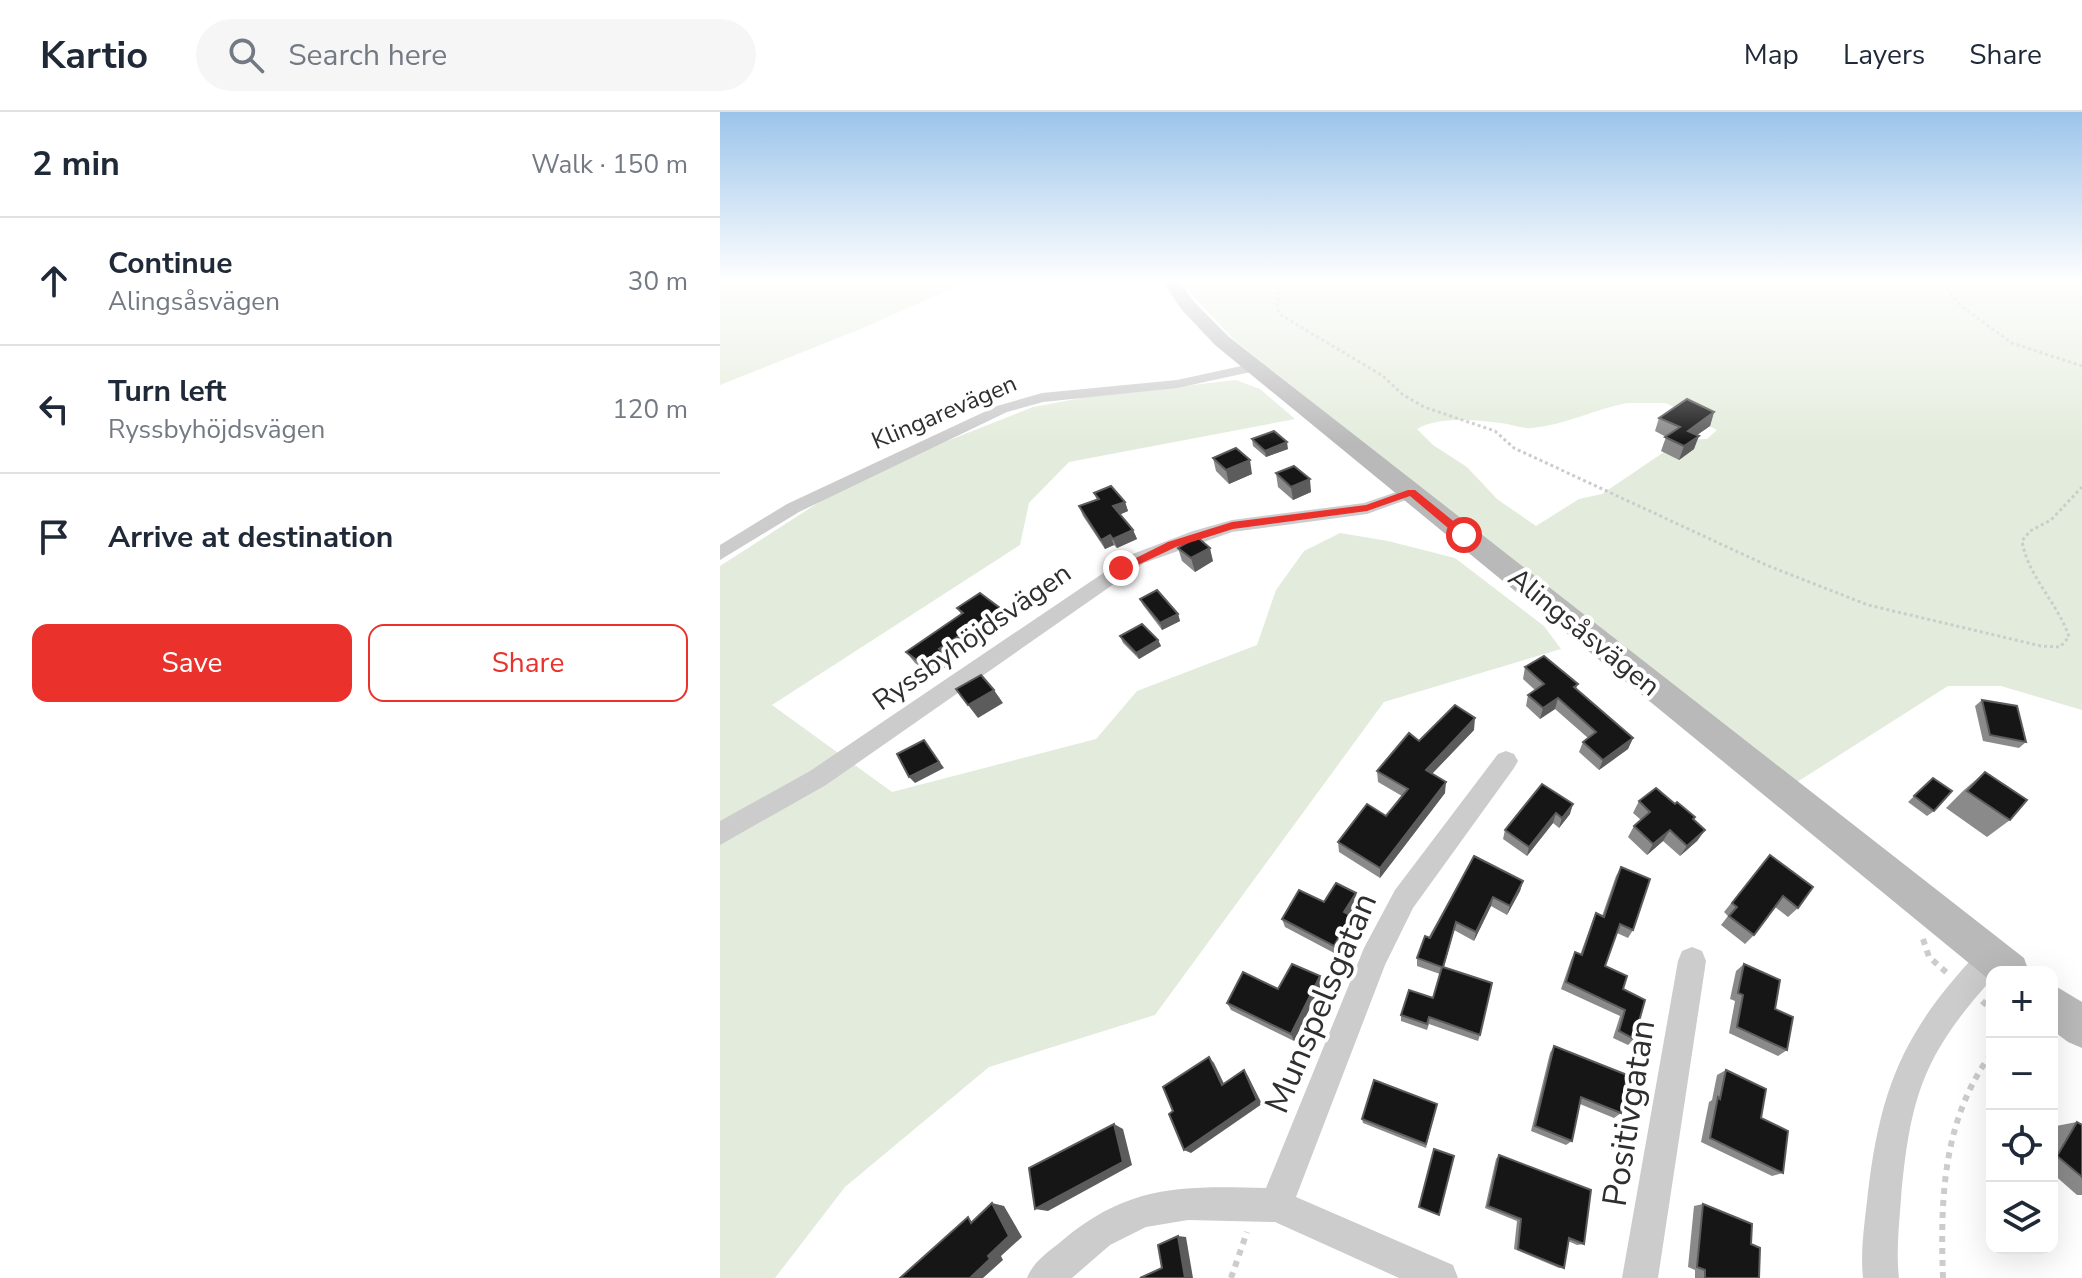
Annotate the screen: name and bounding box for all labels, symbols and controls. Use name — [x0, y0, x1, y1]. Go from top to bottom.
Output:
search box — [196, 19, 756, 91]
text: Kartio — [40, 30, 148, 81]
icon: search — [224, 33, 268, 77]
text: Search here — [288, 35, 447, 76]
text: Map — [1744, 36, 1799, 74]
text: Layers — [1843, 36, 1925, 74]
text: Share — [1969, 36, 2042, 74]
text: 2 min — [32, 141, 120, 187]
text: Walk · 150 m — [531, 147, 688, 182]
text: Continue — [108, 243, 233, 284]
icon: ahead — [32, 259, 76, 303]
text: 30 m — [628, 264, 688, 299]
text: Alingsåsvägen — [108, 284, 280, 319]
street label: Klingarevägen — [867, 367, 1021, 457]
text: Turn left — [108, 371, 226, 412]
icon: left — [32, 387, 76, 431]
text: 120 m — [612, 392, 688, 427]
text: Ryssbyhöjdsvägen — [108, 412, 325, 447]
icon: arrive — [32, 515, 76, 559]
text: Arrive at destination — [108, 517, 393, 558]
route start — [1446, 517, 1482, 553]
route end — [1103, 550, 1139, 586]
street label: Ryssbyhöjdsvägen — [865, 554, 1079, 720]
street label: Alingsåsvägen — [1500, 559, 1668, 705]
button: Save — [32, 624, 352, 702]
button: Share — [368, 624, 688, 702]
street label: Munspelsgatan — [1254, 886, 1388, 1120]
map controls — [1986, 966, 2058, 1254]
button: + — [1986, 966, 2058, 1038]
street label: Positivgatan — [1592, 1016, 1666, 1210]
button: − — [1986, 1038, 2058, 1110]
button: locate — [1986, 1110, 2058, 1182]
button: layers — [1986, 1182, 2058, 1254]

